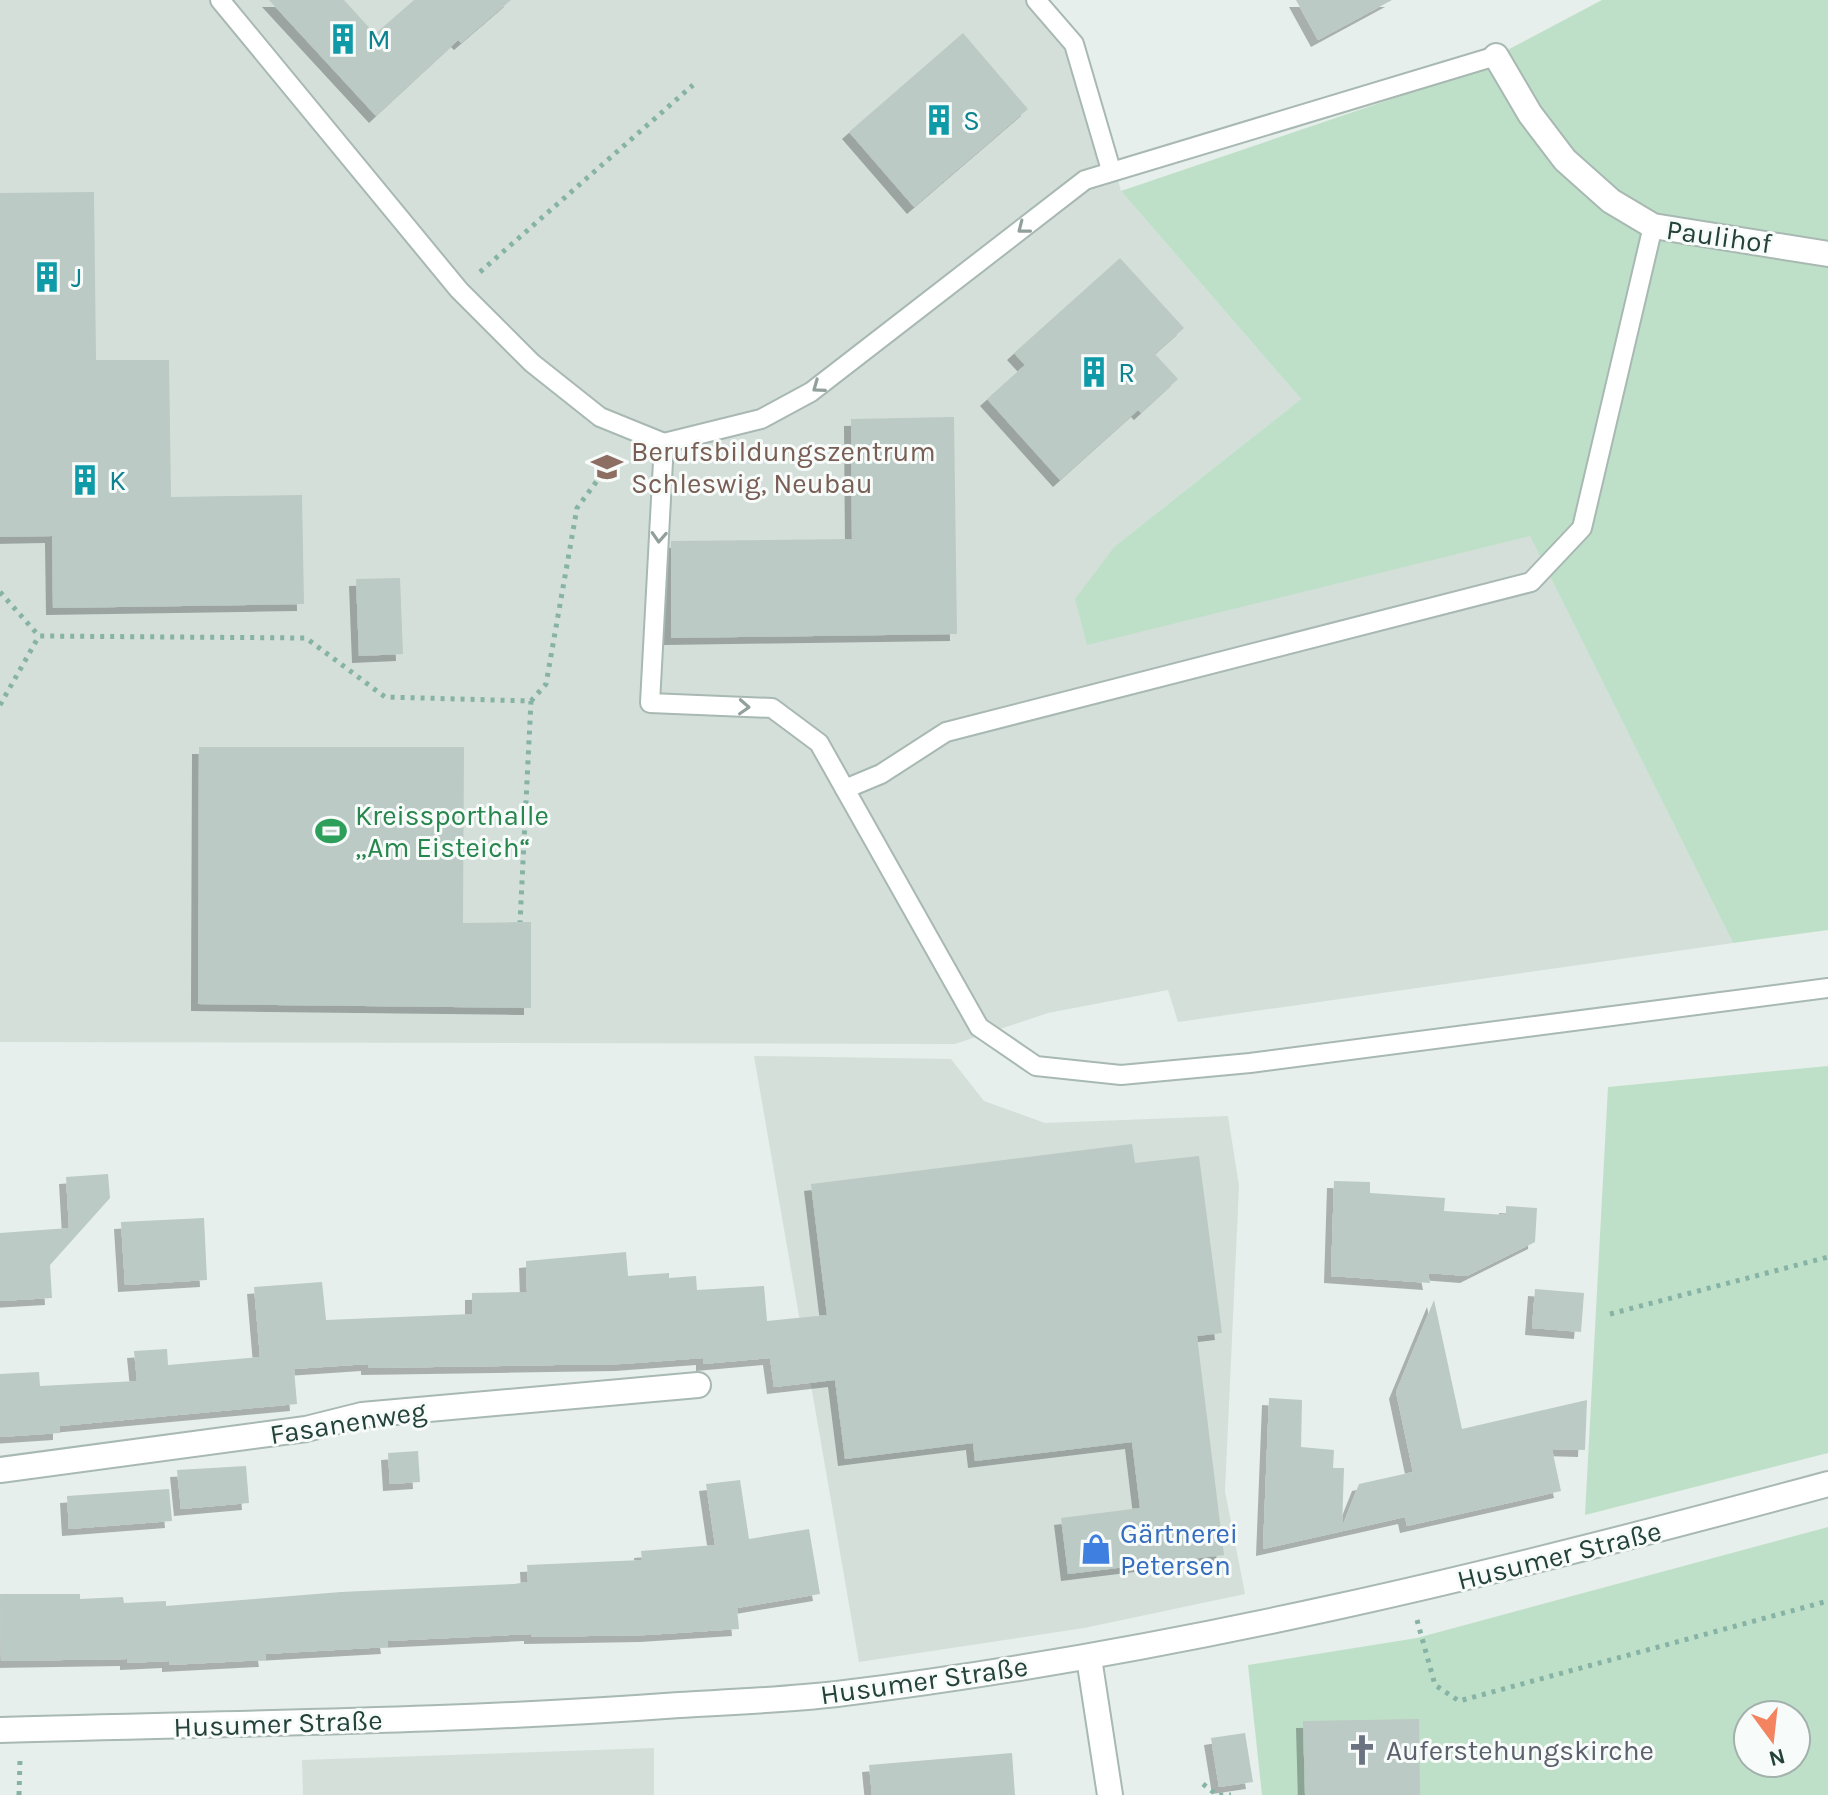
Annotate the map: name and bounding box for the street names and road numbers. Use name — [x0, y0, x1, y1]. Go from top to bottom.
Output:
street label: Paulihof — [1664, 213, 1774, 260]
street label: Fasanenweg — [267, 1394, 429, 1451]
street label: Husumer Straße — [1454, 1514, 1665, 1597]
street label: Husumer Straße — [818, 1650, 1030, 1711]
street label: Husumer Straße — [173, 1703, 383, 1744]

